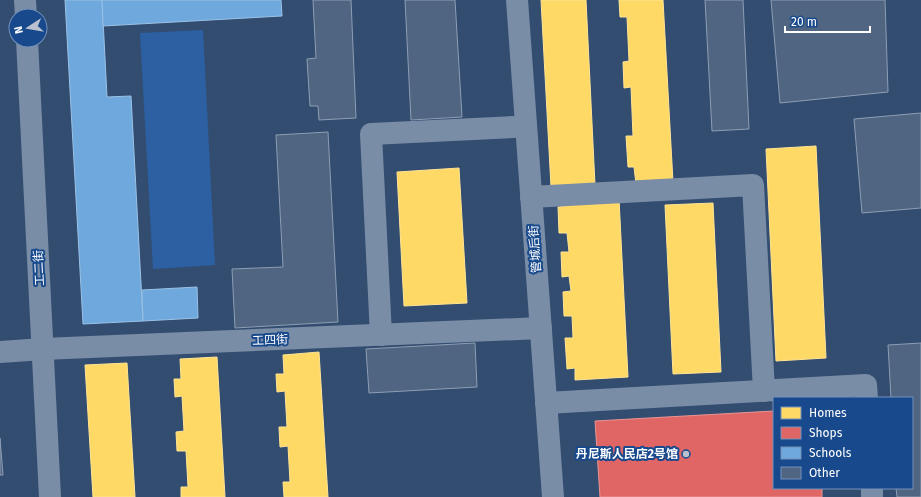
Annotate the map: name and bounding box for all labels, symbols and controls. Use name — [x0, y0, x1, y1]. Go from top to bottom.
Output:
north arrow — [8, 8, 48, 48]
scale bar — [785, 8, 870, 34]
text: 20 m — [791, 15, 817, 29]
text: N — [12, 25, 26, 35]
street label: 管城后街 — [526, 225, 544, 273]
street label: 工二街 — [31, 250, 47, 286]
street label: 工四街 — [252, 332, 288, 348]
legend — [773, 397, 913, 489]
text: Homes — [809, 406, 847, 420]
text: Shops — [809, 426, 843, 440]
text: Schools — [809, 446, 852, 460]
place label: 丹尼斯人民店2号馆 — [576, 447, 678, 461]
marker: 丹尼斯人民店2号馆 — [681, 449, 691, 459]
text: Other — [809, 466, 840, 480]

